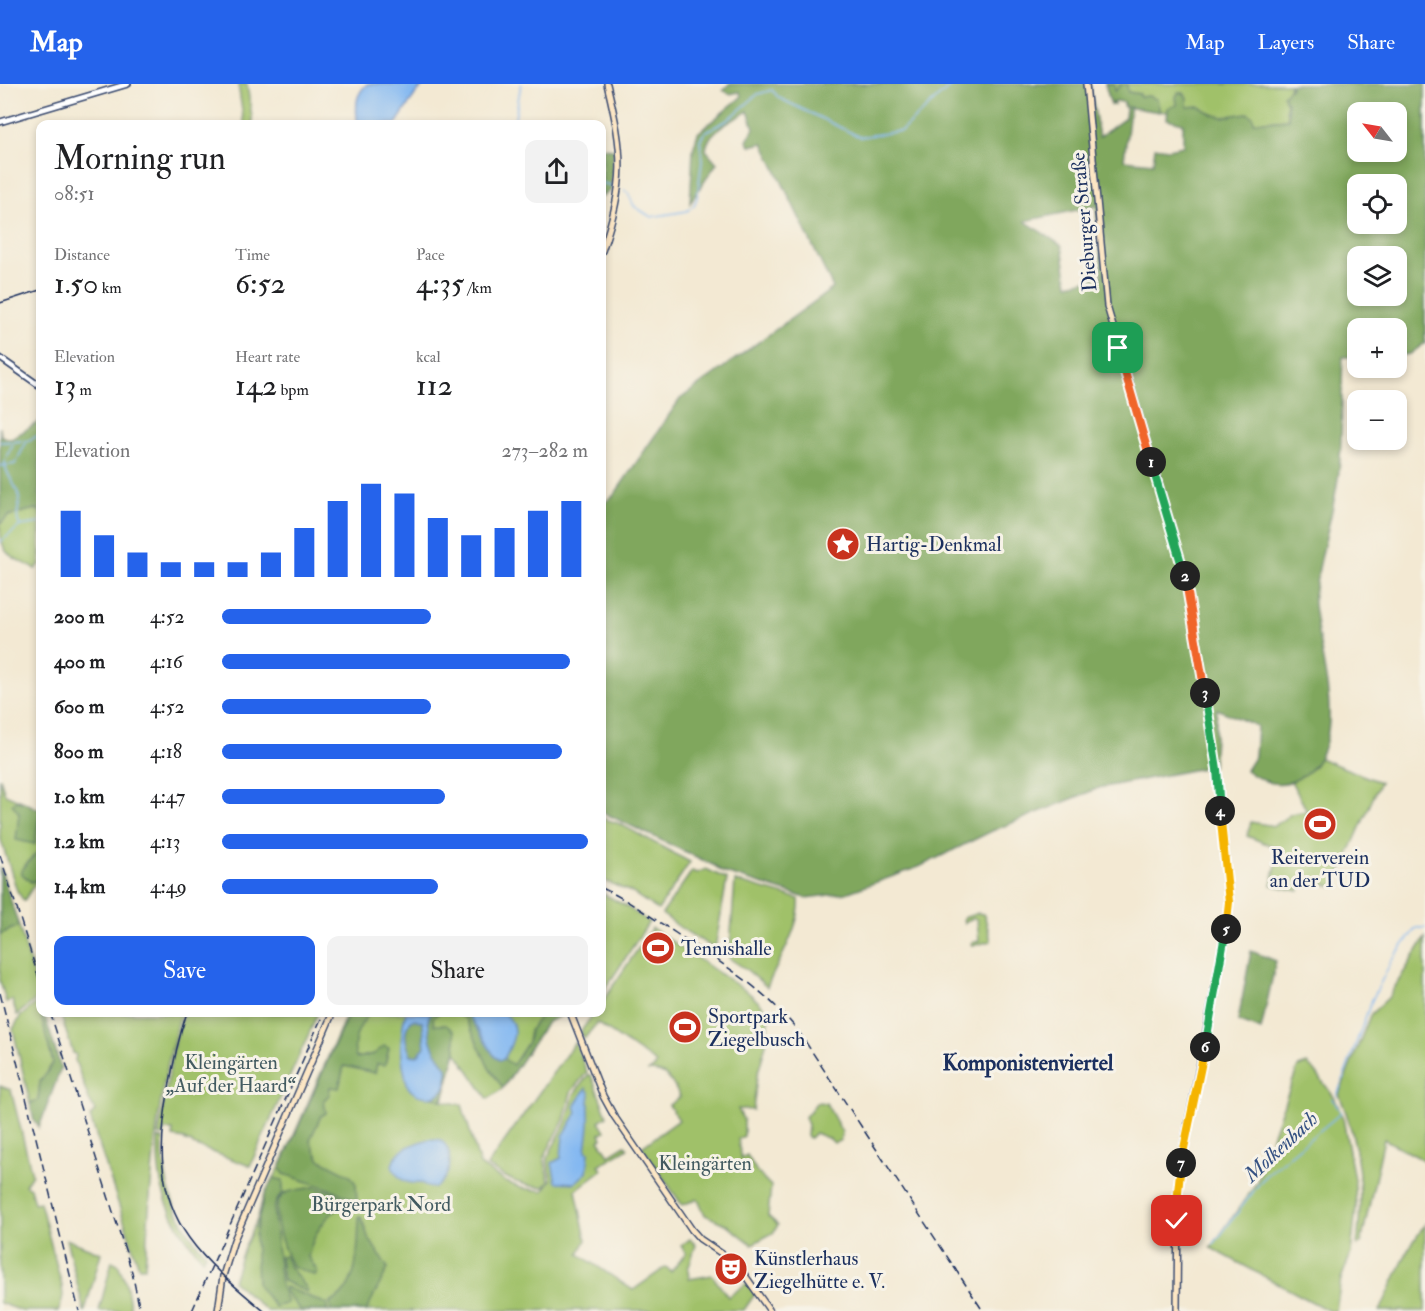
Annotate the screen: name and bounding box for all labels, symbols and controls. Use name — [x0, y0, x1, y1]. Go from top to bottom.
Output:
text: Map — [30, 25, 83, 60]
text: Map — [1185, 29, 1225, 56]
text: Layers — [1258, 29, 1314, 56]
text: Share — [1347, 29, 1395, 56]
north arrow — [1347, 102, 1407, 162]
map controls — [1347, 102, 1407, 450]
text: Morning run — [54, 138, 226, 179]
button: share — [525, 140, 588, 203]
street label: Dieburger Straße — [1065, 151, 1103, 293]
button: locate — [1347, 174, 1407, 234]
text: 08:51 — [54, 181, 95, 206]
text: Distance — [54, 245, 110, 265]
text: Time — [235, 245, 270, 265]
text: Pace — [416, 245, 445, 265]
button: layers — [1347, 246, 1407, 306]
text: 1.50 — [54, 265, 98, 302]
text: 6:52 — [235, 265, 286, 302]
text: 4:35 — [416, 265, 464, 302]
text: km — [98, 278, 122, 298]
text: /km — [464, 278, 492, 298]
button: + — [1347, 318, 1407, 378]
pin — [1092, 322, 1143, 373]
icon: arrive — [1101, 331, 1134, 364]
text: Elevation — [54, 347, 115, 367]
text: Heart rate — [235, 347, 300, 367]
text: kcal — [416, 347, 441, 367]
text: 13 — [54, 367, 76, 404]
text: 142 — [235, 367, 277, 404]
text: 112 — [416, 367, 453, 404]
text: m — [76, 380, 92, 400]
text: bpm — [277, 380, 309, 400]
button: − — [1347, 390, 1407, 450]
text: Elevation — [54, 438, 130, 463]
text: 273–282 m — [502, 438, 588, 463]
pin: 1 — [1136, 447, 1166, 477]
text: 1 — [1148, 452, 1154, 472]
place icon: Hartig-Denkmal — [825, 526, 861, 562]
place label: Hartig-Denkmal — [866, 532, 1002, 557]
pin: 2 — [1170, 561, 1200, 591]
text: 2 — [1181, 566, 1189, 586]
text: 200 m — [54, 604, 104, 629]
text: 4:52 — [150, 604, 185, 629]
text: 400 m — [54, 649, 105, 674]
text: 4:16 — [150, 649, 183, 674]
pin: 3 — [1190, 678, 1220, 708]
text: 3 — [1202, 683, 1208, 703]
text: 600 m — [54, 694, 104, 719]
text: 4:52 — [150, 694, 185, 719]
text: 800 m — [54, 739, 104, 764]
text: 4:18 — [150, 739, 182, 764]
text: 1.0 km — [54, 784, 105, 809]
text: 4:47 — [150, 784, 185, 809]
pin: 4 — [1205, 796, 1235, 826]
text: 4 — [1216, 801, 1224, 821]
sports icon: Reiterverein an der TUD — [1302, 806, 1338, 842]
text: 1.2 km — [54, 829, 104, 854]
text: 4:13 — [150, 829, 181, 854]
place label: Reiterverein an der TUD — [1270, 845, 1370, 893]
text: 1.4 km — [54, 874, 105, 899]
text: 4:49 — [150, 874, 187, 899]
pin: 5 — [1211, 914, 1241, 944]
text: 5 — [1222, 919, 1230, 939]
sports icon: Tennishalle — [640, 930, 676, 966]
button: Save — [54, 936, 315, 1005]
button: Share — [327, 936, 588, 1005]
place label: Tennishalle — [681, 936, 772, 961]
place label: Sportpark Ziegelbusch — [708, 1004, 806, 1052]
sports icon: Sportpark Ziegelbusch — [667, 1009, 703, 1045]
pin: 6 — [1190, 1032, 1220, 1062]
text: 6 — [1201, 1037, 1209, 1057]
district label: Komponistenviertel — [942, 1049, 1114, 1078]
park label: Kleingärten „Auf der Haard“ — [165, 1050, 297, 1098]
water label: Molkenbach — [1237, 1106, 1324, 1190]
pin: 7 — [1166, 1148, 1196, 1178]
park label: Kleingärten — [658, 1151, 752, 1176]
text: 7 — [1177, 1153, 1185, 1173]
park label: Bürgerpark Nord — [311, 1192, 451, 1218]
pin — [1151, 1195, 1202, 1246]
icon: check — [1160, 1204, 1193, 1237]
place label: Künstlerhaus Ziegelhütte e. V. — [754, 1246, 885, 1294]
theatre icon: Künstlerhaus Ziegelhütte e. V. — [713, 1251, 749, 1287]

